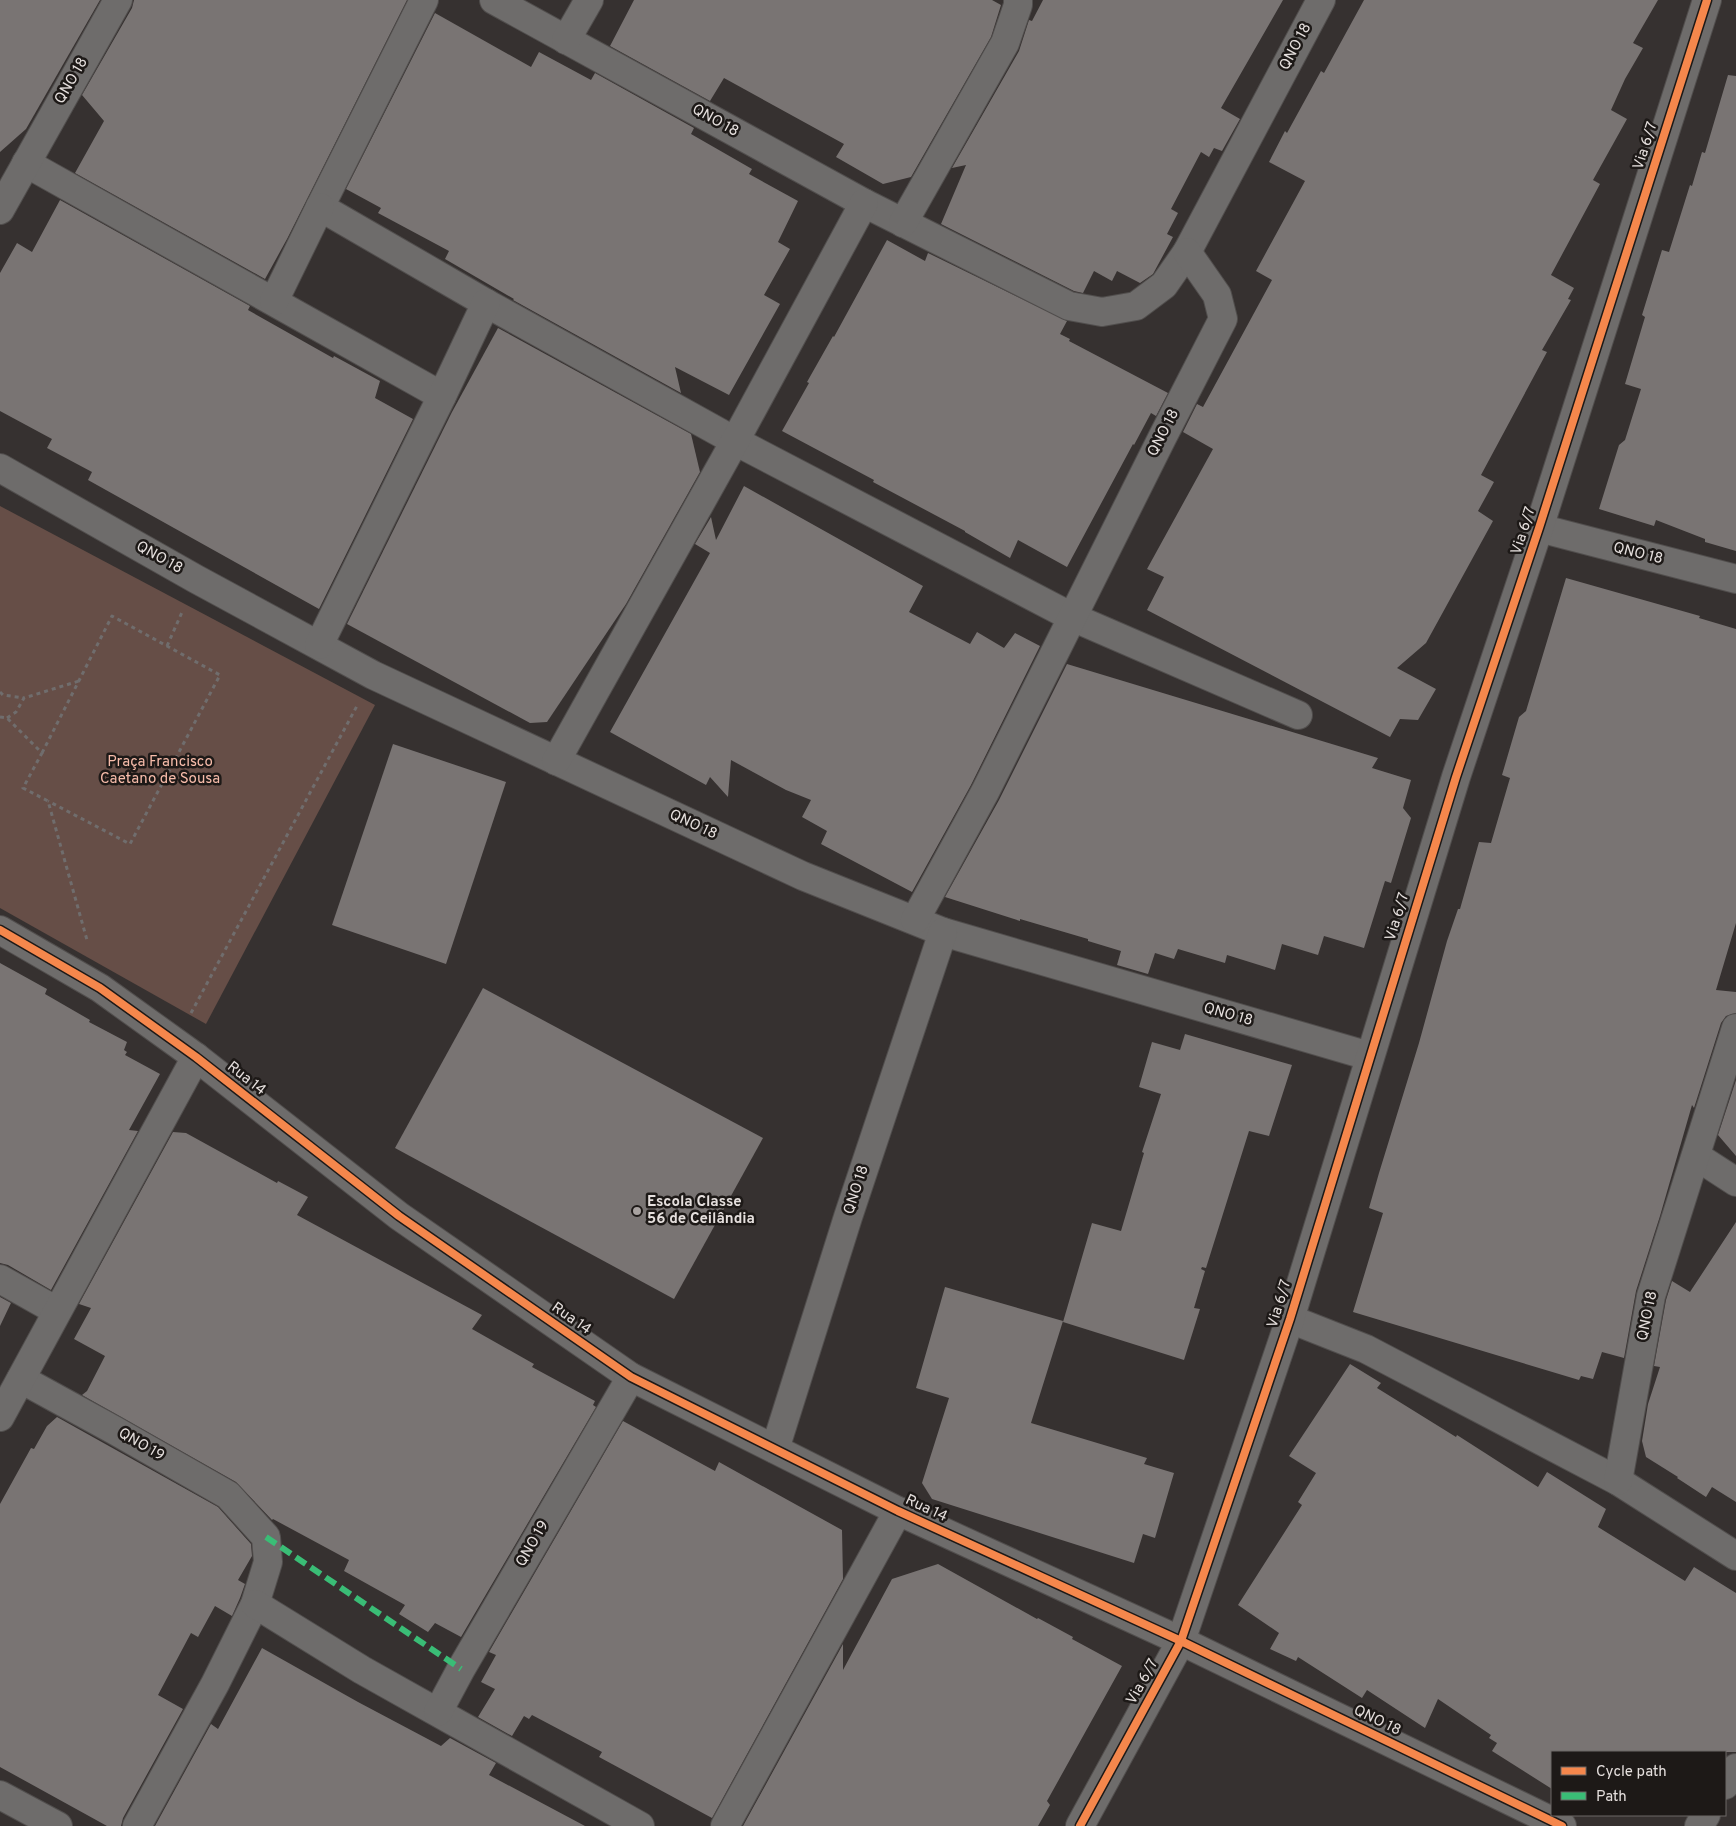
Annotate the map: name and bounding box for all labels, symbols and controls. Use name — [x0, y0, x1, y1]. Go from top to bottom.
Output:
street label: QNO 18 — [1276, 20, 1316, 74]
street label: QNO 18 — [51, 54, 93, 108]
street label: QNO 18 — [688, 100, 742, 142]
street label: Via 6/7 — [1629, 119, 1663, 172]
street label: QNO 18 — [1144, 406, 1184, 460]
street label: Via 6/7 — [1507, 504, 1541, 557]
street label: QNO 18 — [132, 537, 186, 579]
street label: QNO 18 — [1611, 539, 1665, 569]
park label: Praça Francisco Caetano de Sousa — [100, 753, 220, 789]
street label: QNO 18 — [666, 806, 720, 844]
street label: Via 6/7 — [1382, 890, 1414, 943]
street label: QNO 18 — [1201, 999, 1255, 1031]
street label: Rua 14 — [223, 1058, 269, 1100]
street label: QNO 18 — [840, 1163, 874, 1217]
place label: Escola Classe 56 de Ceilândia — [647, 1193, 755, 1229]
marker: Escola Classe 56 de Ceilândia — [631, 1205, 643, 1217]
street label: Via 6/7 — [1264, 1277, 1296, 1330]
street label: QNO 18 — [1633, 1289, 1663, 1343]
street label: Rua 14 — [547, 1299, 595, 1339]
street label: QNO 19 — [114, 1424, 168, 1466]
street label: Rua 14 — [902, 1491, 950, 1527]
street label: QNO 19 — [512, 1517, 554, 1571]
street label: Via 6/7 — [1123, 1656, 1163, 1708]
street label: QNO 18 — [1350, 1701, 1404, 1741]
legend — [1551, 1751, 1726, 1816]
text: Cycle path — [1596, 1763, 1667, 1782]
text: Path — [1596, 1788, 1627, 1807]

